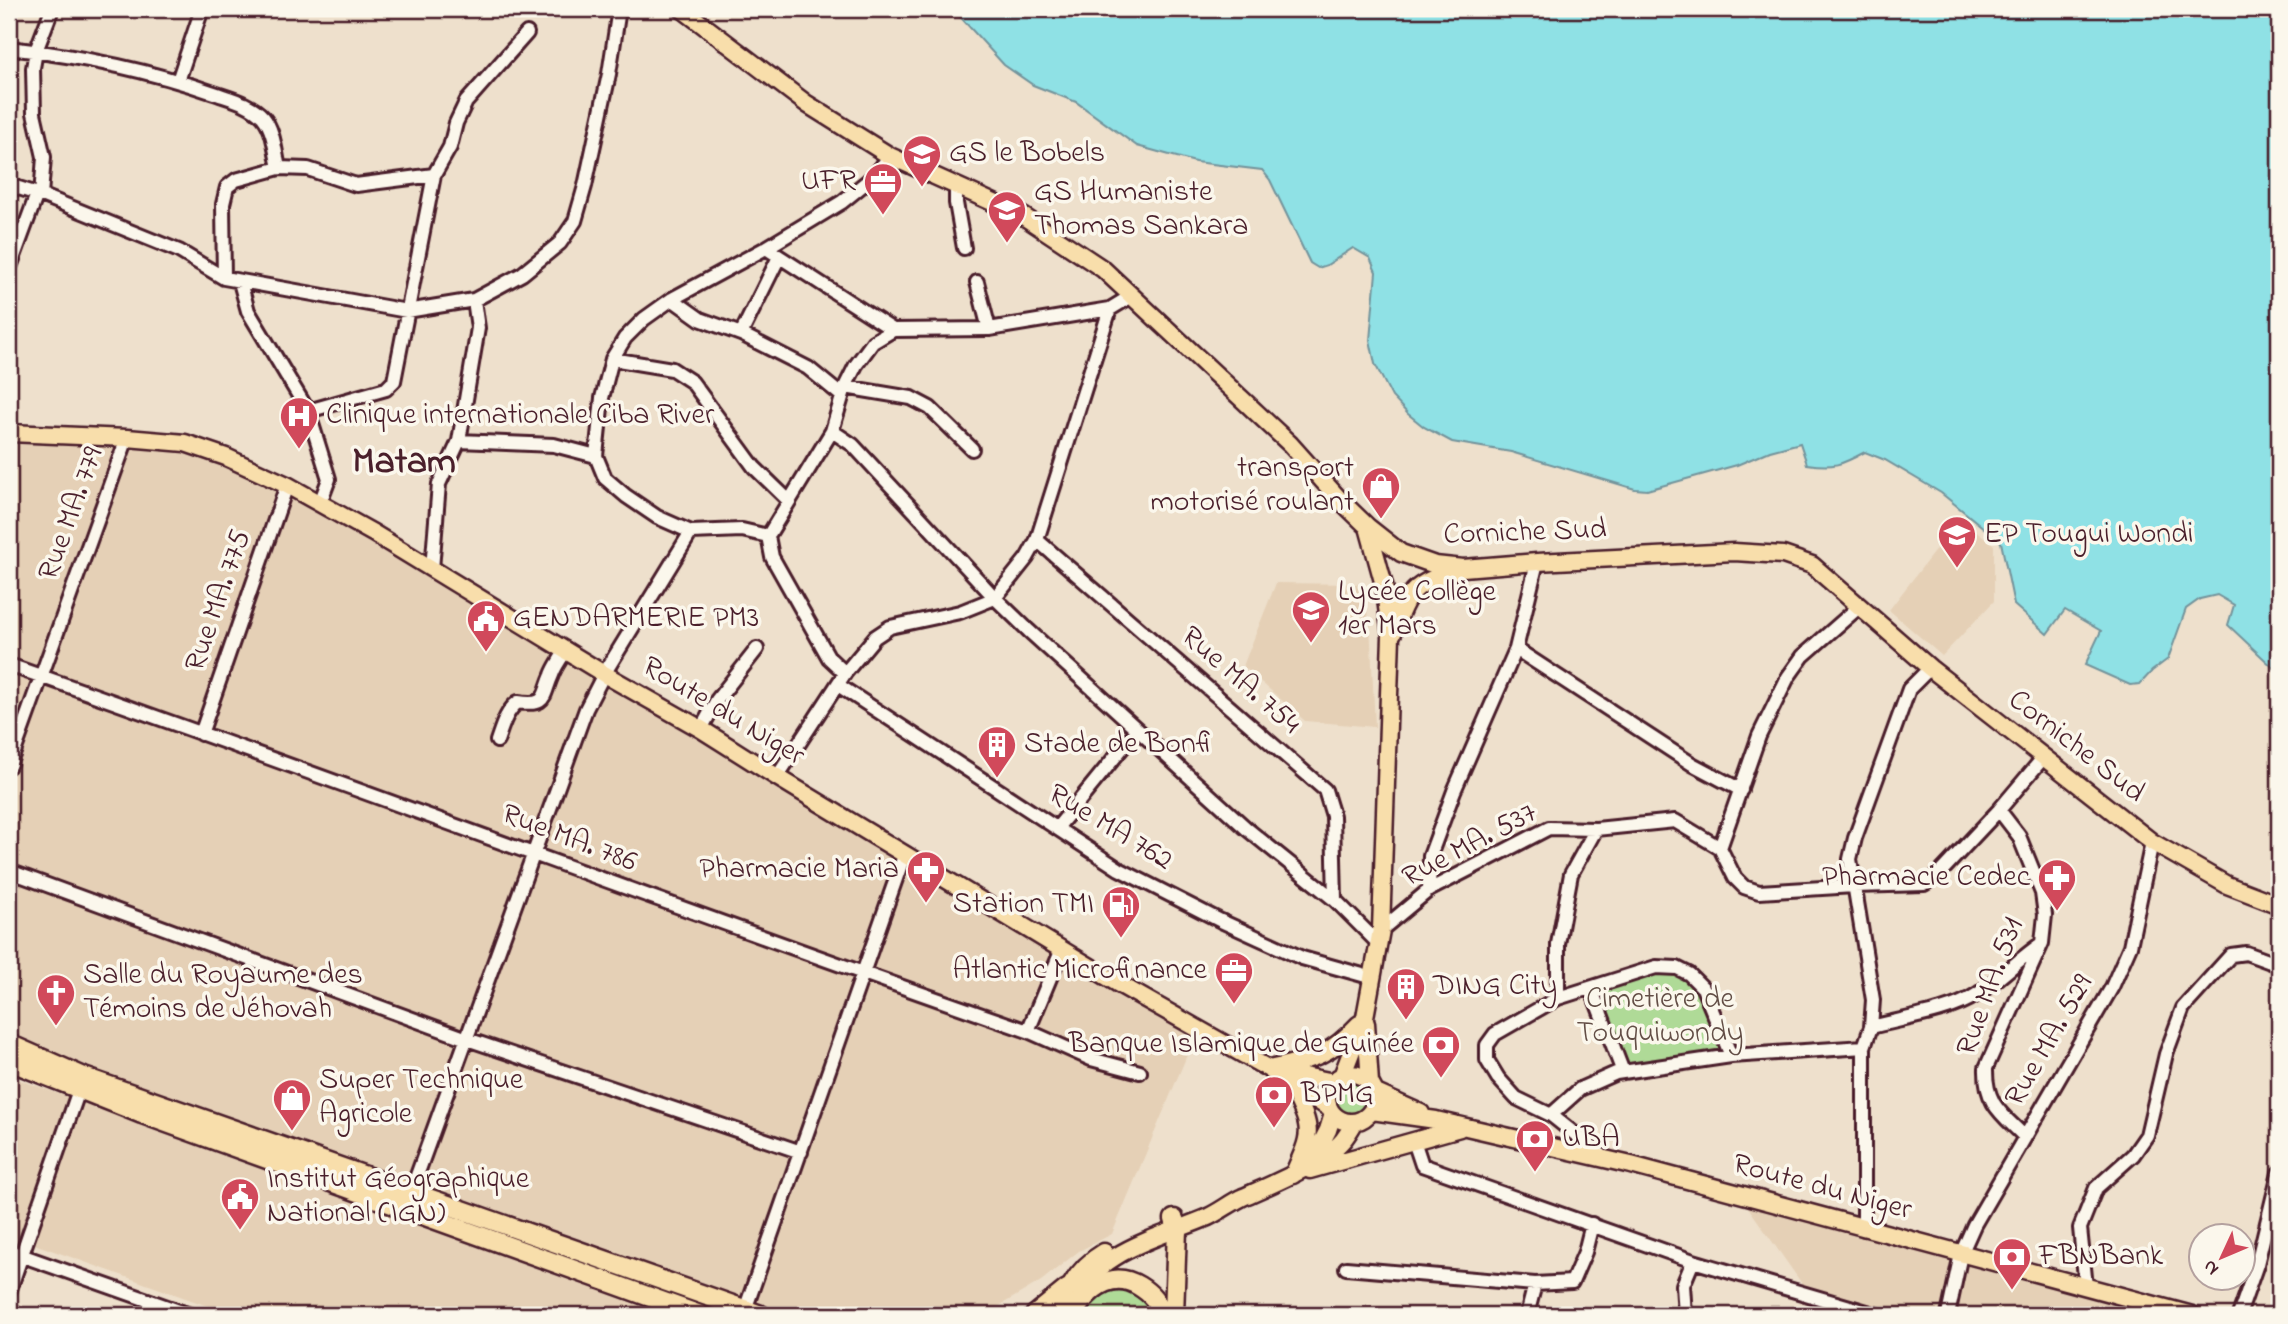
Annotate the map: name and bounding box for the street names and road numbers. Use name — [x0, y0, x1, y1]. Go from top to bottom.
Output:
street label: Rue MA. 779 — [28, 441, 116, 587]
street label: Corniche Sud — [1443, 508, 1607, 558]
street label: Rue MA. 775 — [174, 524, 264, 678]
street label: Rue MA. 754 — [1170, 616, 1310, 746]
street label: Route du Niger — [633, 646, 814, 778]
street label: Corniche Sud — [1998, 679, 2154, 815]
street label: Rue MA 762 — [1039, 773, 1181, 883]
street label: Rue MA. 537 — [1395, 792, 1545, 900]
street label: Rue MA. 786 — [495, 793, 643, 885]
street label: Rue MA. 531 — [1946, 912, 2036, 1062]
street label: Rue MA. 529 — [1994, 967, 2106, 1115]
street label: Route du Niger — [1728, 1143, 1917, 1233]

